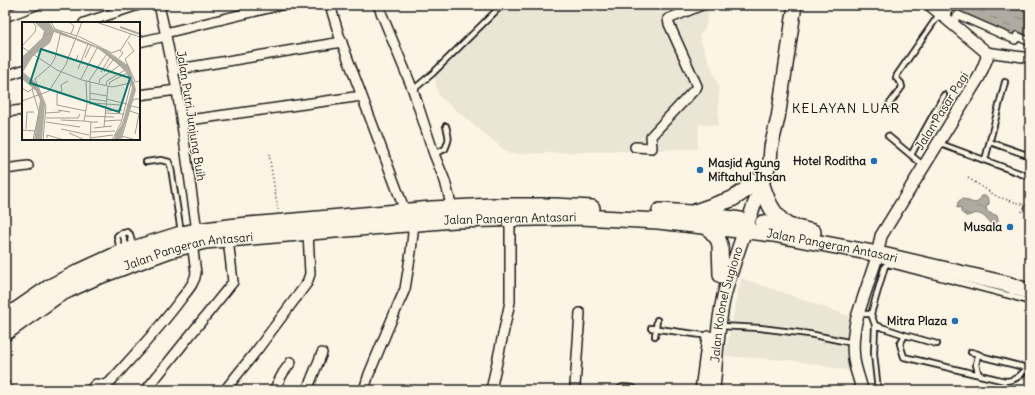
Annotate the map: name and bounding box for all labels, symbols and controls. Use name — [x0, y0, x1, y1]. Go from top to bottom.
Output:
inset map — [22, 22, 140, 140]
street label: Jalan Putri Junjung Buih — [174, 50, 209, 182]
street label: Jalan Pasar Pagi — [912, 69, 972, 153]
district label: KELAYAN LUAR — [792, 99, 900, 117]
place label: Hotel Roditha — [793, 153, 866, 168]
place label: Masjid Agung Miftahul Ihsan — [708, 155, 786, 184]
marker: Hotel Roditha — [869, 156, 879, 166]
marker: Masjid Agung Miftahul Ihsan — [695, 165, 705, 175]
street label: Jalan Pangeran Antasari — [443, 209, 577, 228]
place label: Musala — [963, 219, 1002, 234]
marker: Musala — [1005, 222, 1015, 232]
street label: Jalan Pangeran Antasari — [766, 225, 899, 265]
street label: Jalan Pangeran Antasari — [122, 229, 254, 273]
street label: Jalan Kolonel Sugiono — [707, 244, 746, 363]
place label: Mitra Plaza — [887, 313, 947, 328]
marker: Mitra Plaza — [950, 316, 960, 326]

